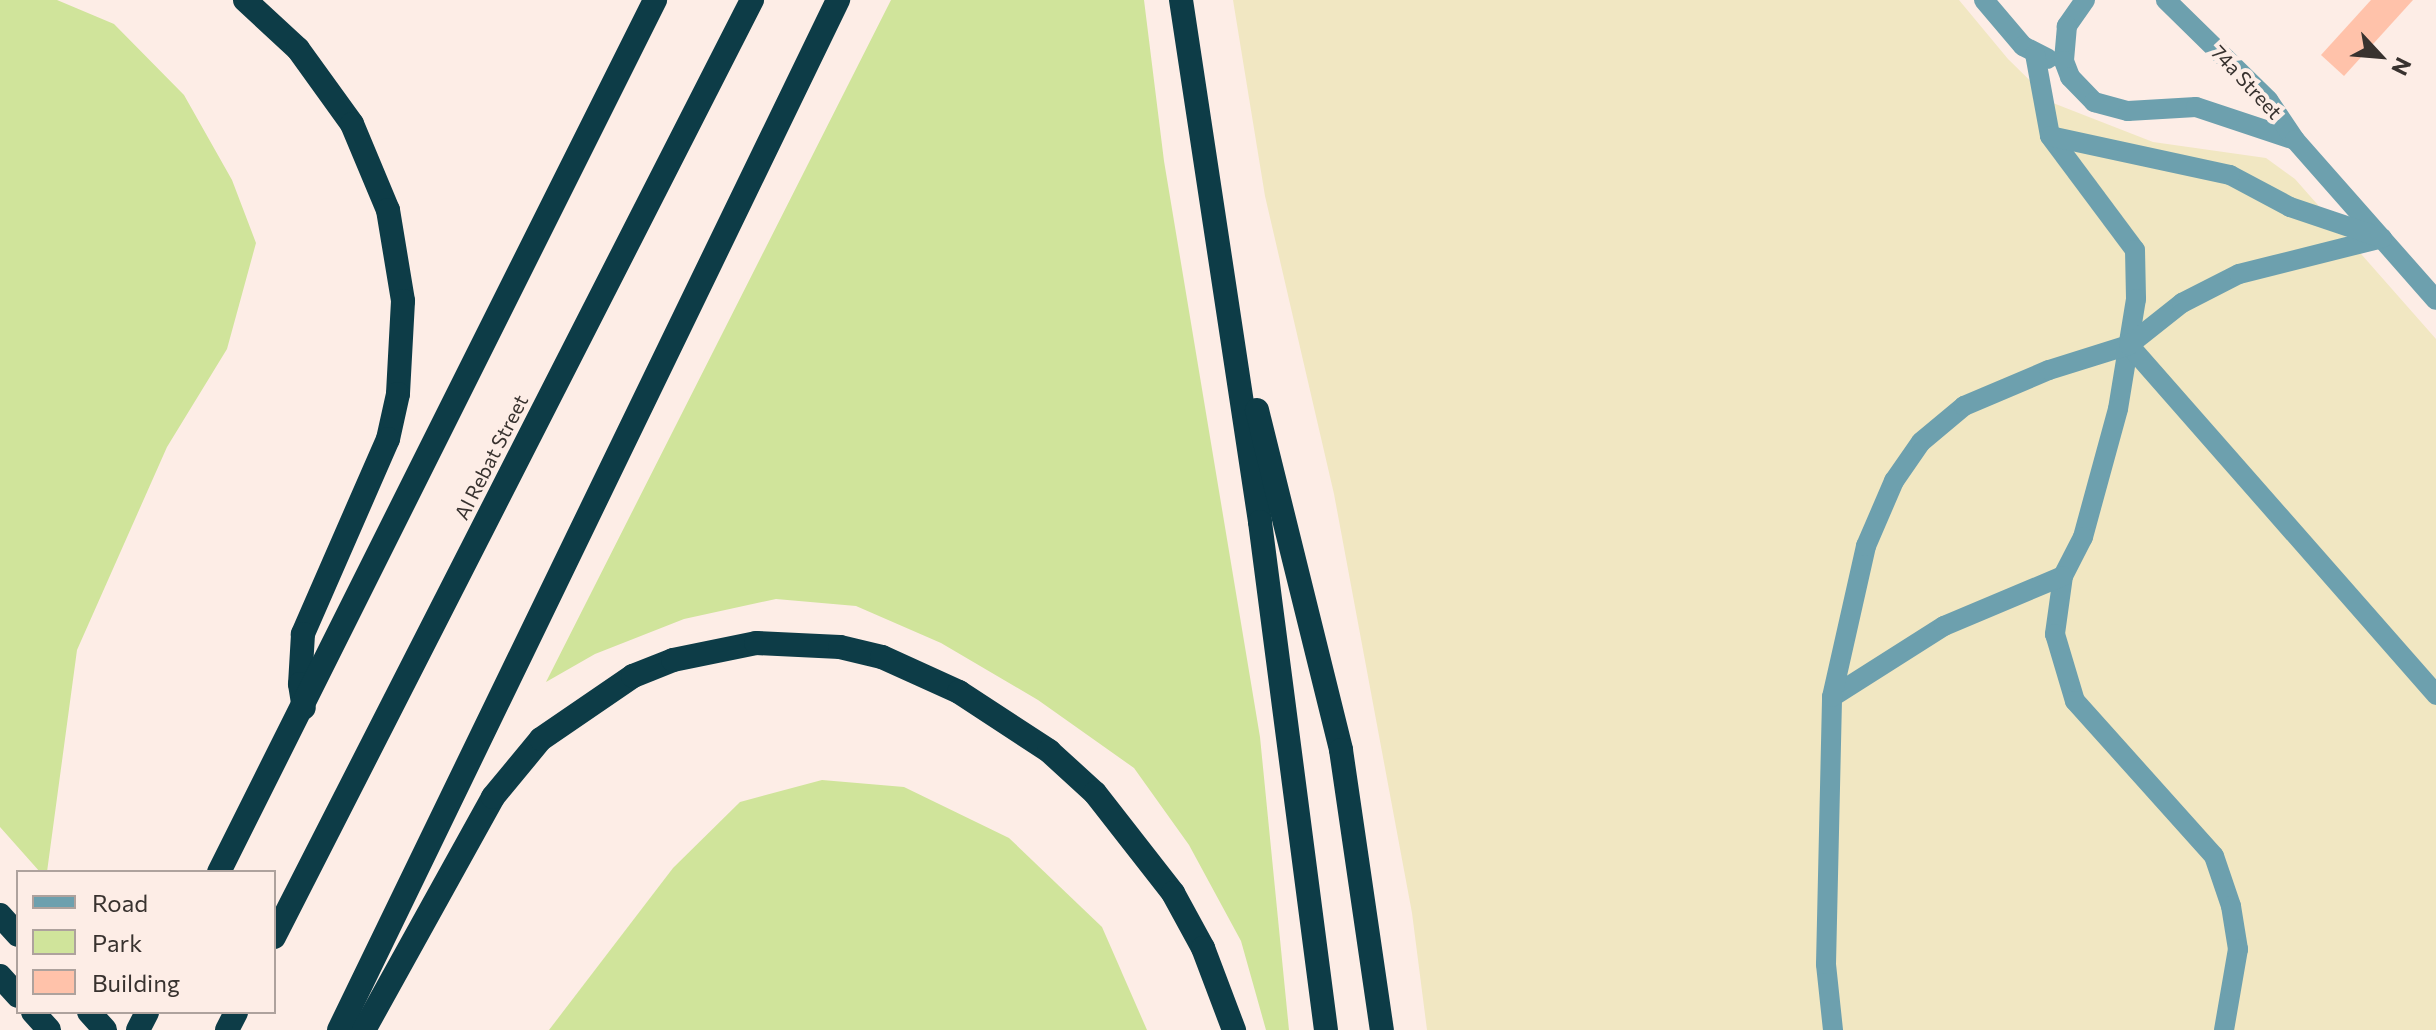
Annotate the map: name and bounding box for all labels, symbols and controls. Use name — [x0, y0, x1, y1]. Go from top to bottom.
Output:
north arrow — [2340, 16, 2420, 96]
street label: 74a Street — [2207, 40, 2287, 124]
text: N — [2386, 53, 2418, 80]
street label: Al Rebat Street — [449, 391, 533, 523]
legend — [16, 870, 276, 1014]
text: Road — [92, 888, 148, 917]
text: Park — [92, 928, 142, 957]
text: Building — [92, 968, 180, 997]

